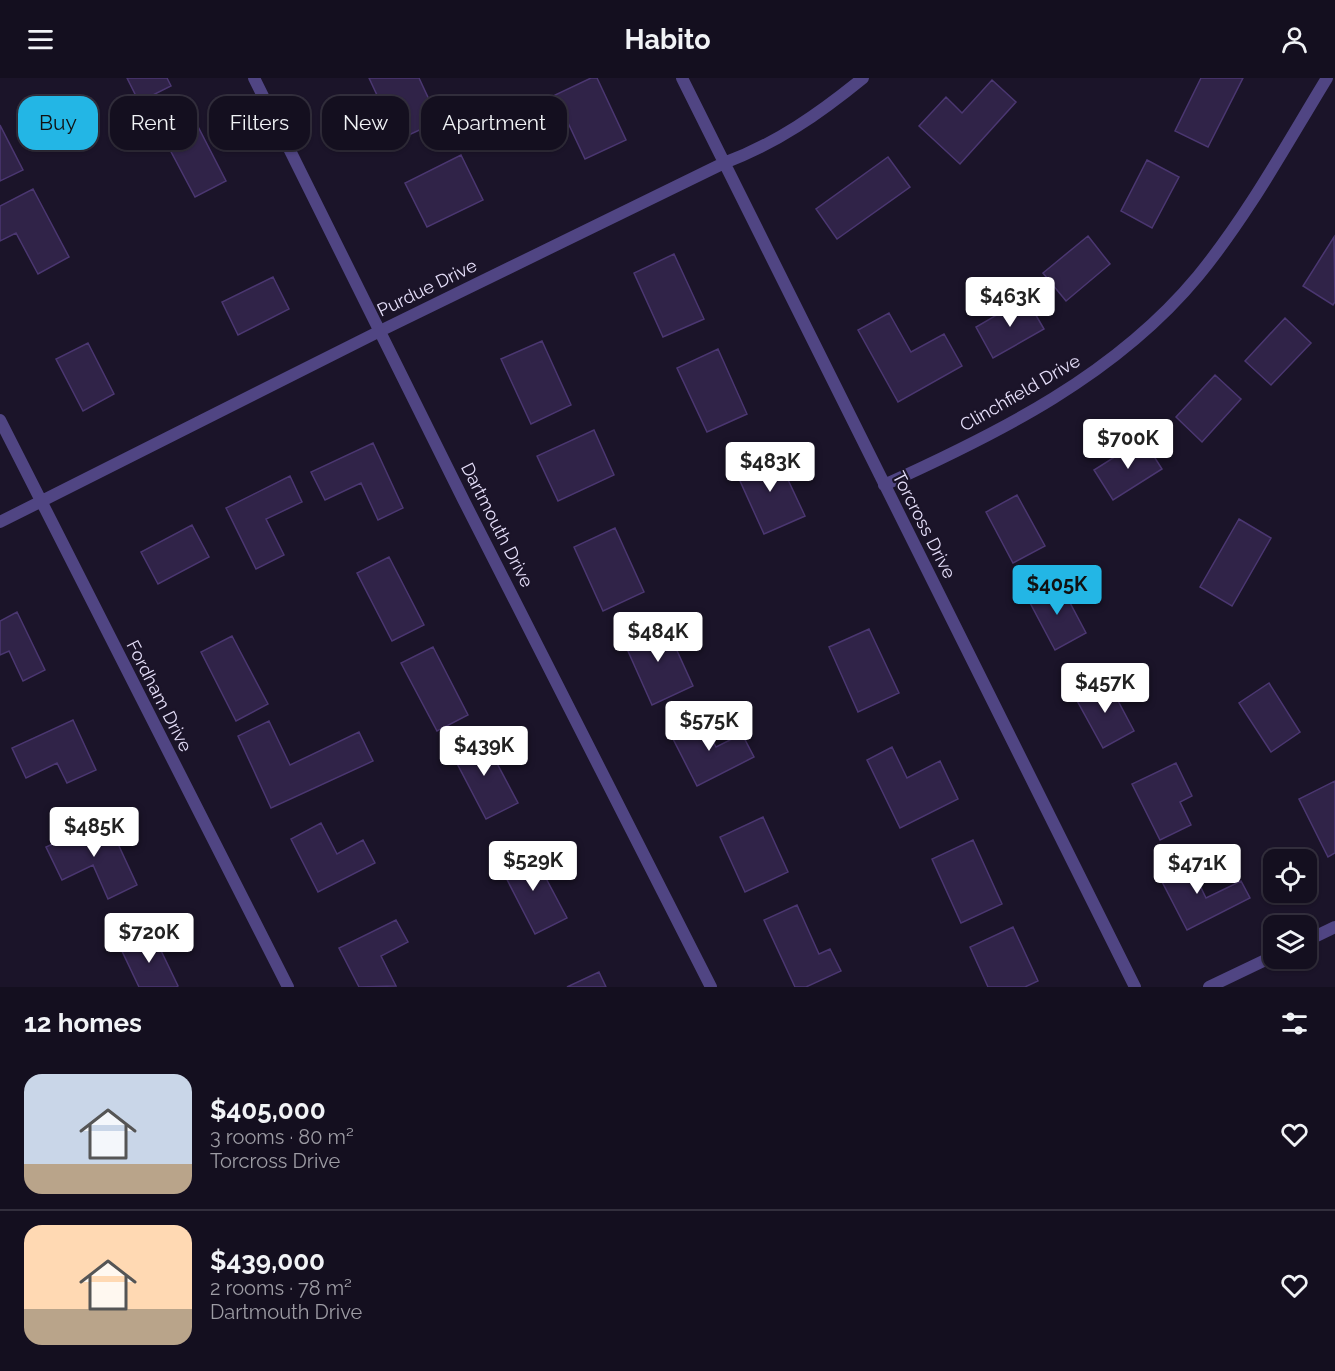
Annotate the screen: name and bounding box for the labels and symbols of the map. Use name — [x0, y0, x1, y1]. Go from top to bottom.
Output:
street label: Purdue Drive — [374, 254, 480, 321]
pin: $463K — [968, 277, 1052, 328]
street label: Clinchfield Drive — [956, 349, 1084, 435]
pin: $700K — [1086, 419, 1170, 470]
pin: $483K — [728, 442, 812, 493]
street label: Dartmouth Drive — [457, 459, 538, 591]
street label: Torcross Drive — [888, 468, 961, 582]
pin: $405K — [1015, 565, 1099, 616]
pin: $484K — [616, 612, 700, 663]
street label: Fordham Drive — [122, 636, 197, 755]
pin: $457K — [1063, 663, 1147, 714]
pin: $575K — [667, 701, 751, 752]
pin: $439K — [442, 726, 526, 777]
pin: $485K — [52, 807, 136, 858]
pin: $529K — [491, 841, 575, 892]
pin: $471K — [1155, 844, 1239, 895]
pin: $720K — [107, 913, 191, 964]

